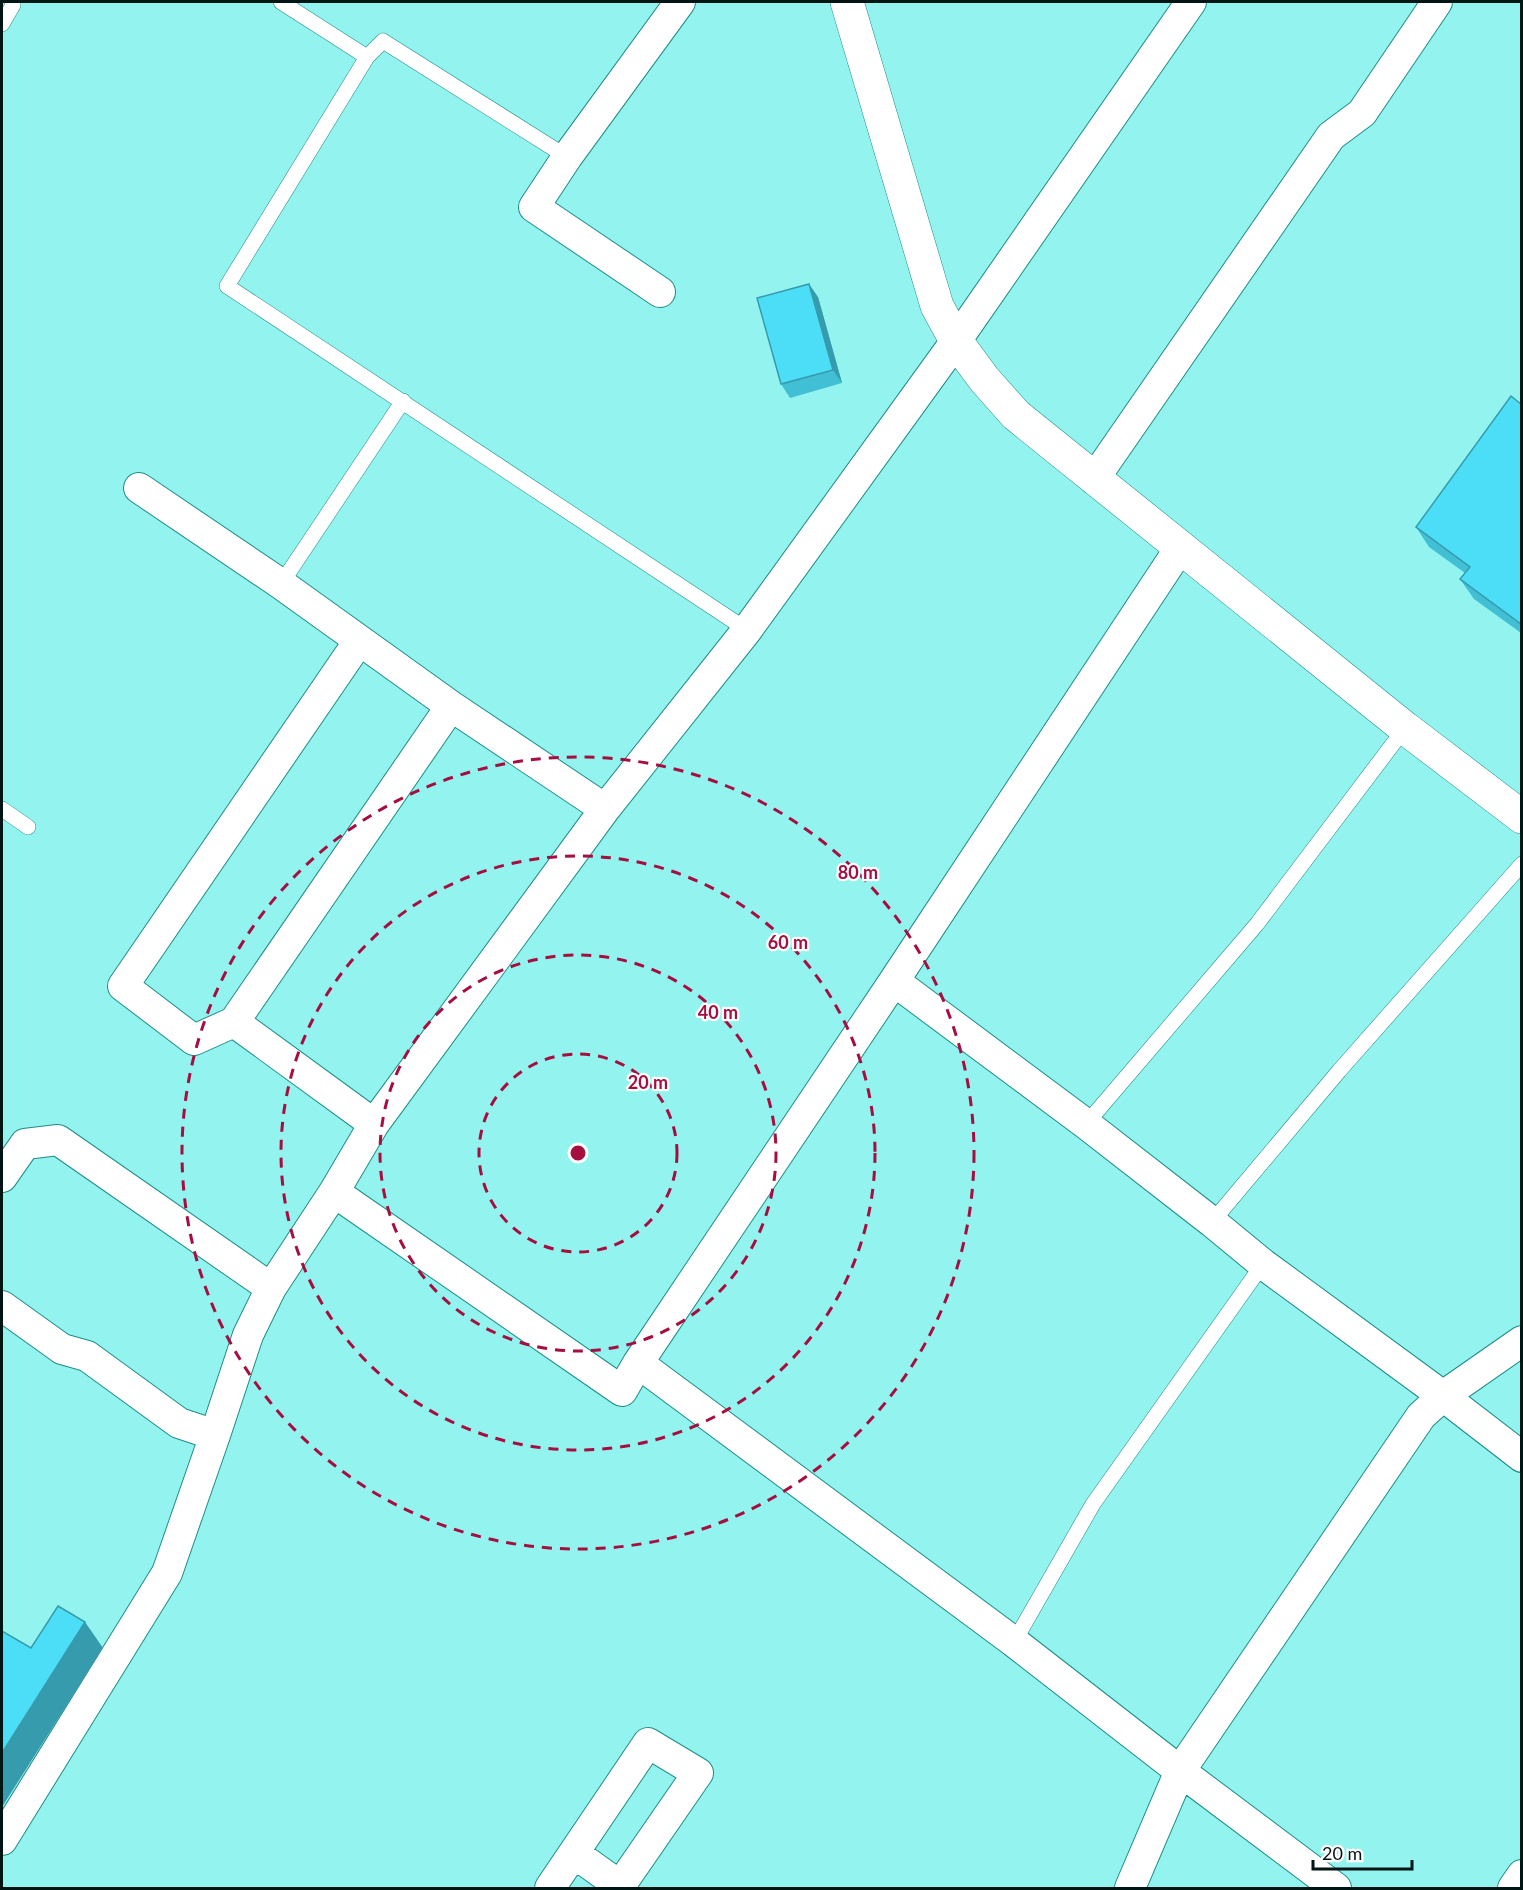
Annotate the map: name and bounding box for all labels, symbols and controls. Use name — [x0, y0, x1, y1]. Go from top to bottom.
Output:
text: 80 m — [838, 861, 878, 883]
text: 60 m — [768, 931, 808, 953]
text: 40 m — [698, 1001, 738, 1023]
text: 20 m — [628, 1071, 668, 1093]
centre of rings — [568, 1143, 588, 1163]
scale bar — [1313, 1833, 1412, 1871]
text: 20 m — [1322, 1842, 1362, 1864]

